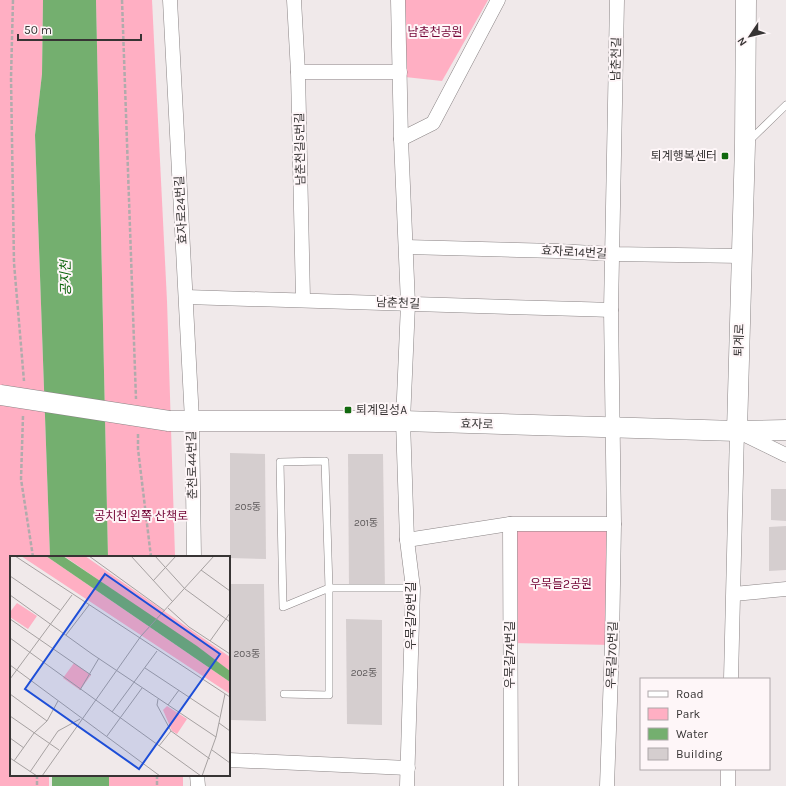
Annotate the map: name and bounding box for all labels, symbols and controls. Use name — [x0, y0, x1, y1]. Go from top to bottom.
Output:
scale bar — [18, 16, 141, 42]
north arrow — [730, 16, 770, 56]
text: 50 m — [24, 23, 52, 37]
park label: 남춘천공원 — [407, 25, 463, 39]
text: N — [735, 34, 750, 48]
street label: 남춘천길 — [609, 37, 623, 81]
street label: 남춘천길5번길 — [292, 112, 308, 186]
place label: 퇴계행복센터 — [651, 149, 717, 163]
marker: 퇴계행복센터 — [720, 151, 730, 161]
street label: 효자로24번길 — [172, 175, 190, 245]
street label: 효자로14번길 — [541, 243, 607, 261]
water label: 공지천 — [58, 259, 73, 296]
street label: 남춘천길 — [376, 295, 420, 311]
street label: 퇴계로 — [731, 323, 747, 357]
place label: 퇴계일성A — [356, 403, 407, 417]
marker: 퇴계일성A — [343, 405, 353, 415]
street label: 효자로 — [460, 416, 494, 432]
street label: 춘천로44번길 — [184, 431, 200, 499]
house number: 205동 — [235, 501, 261, 513]
park label: 공치천 왼쪽 산책로 — [94, 509, 188, 523]
house number: 201동 — [354, 517, 378, 529]
inset map — [10, 556, 230, 776]
park label: 우묵들2공원 — [530, 577, 592, 591]
street label: 우묵길78번길 — [404, 582, 418, 650]
street label: 우묵길74번길 — [503, 621, 517, 689]
street label: 우묵길70번길 — [604, 621, 620, 689]
house number: 203동 — [234, 648, 260, 660]
house number: 202동 — [351, 667, 377, 679]
legend — [640, 678, 770, 770]
text: Road — [676, 687, 704, 701]
text: Park — [676, 707, 701, 721]
text: Water — [676, 727, 709, 741]
text: Building — [676, 747, 723, 761]

